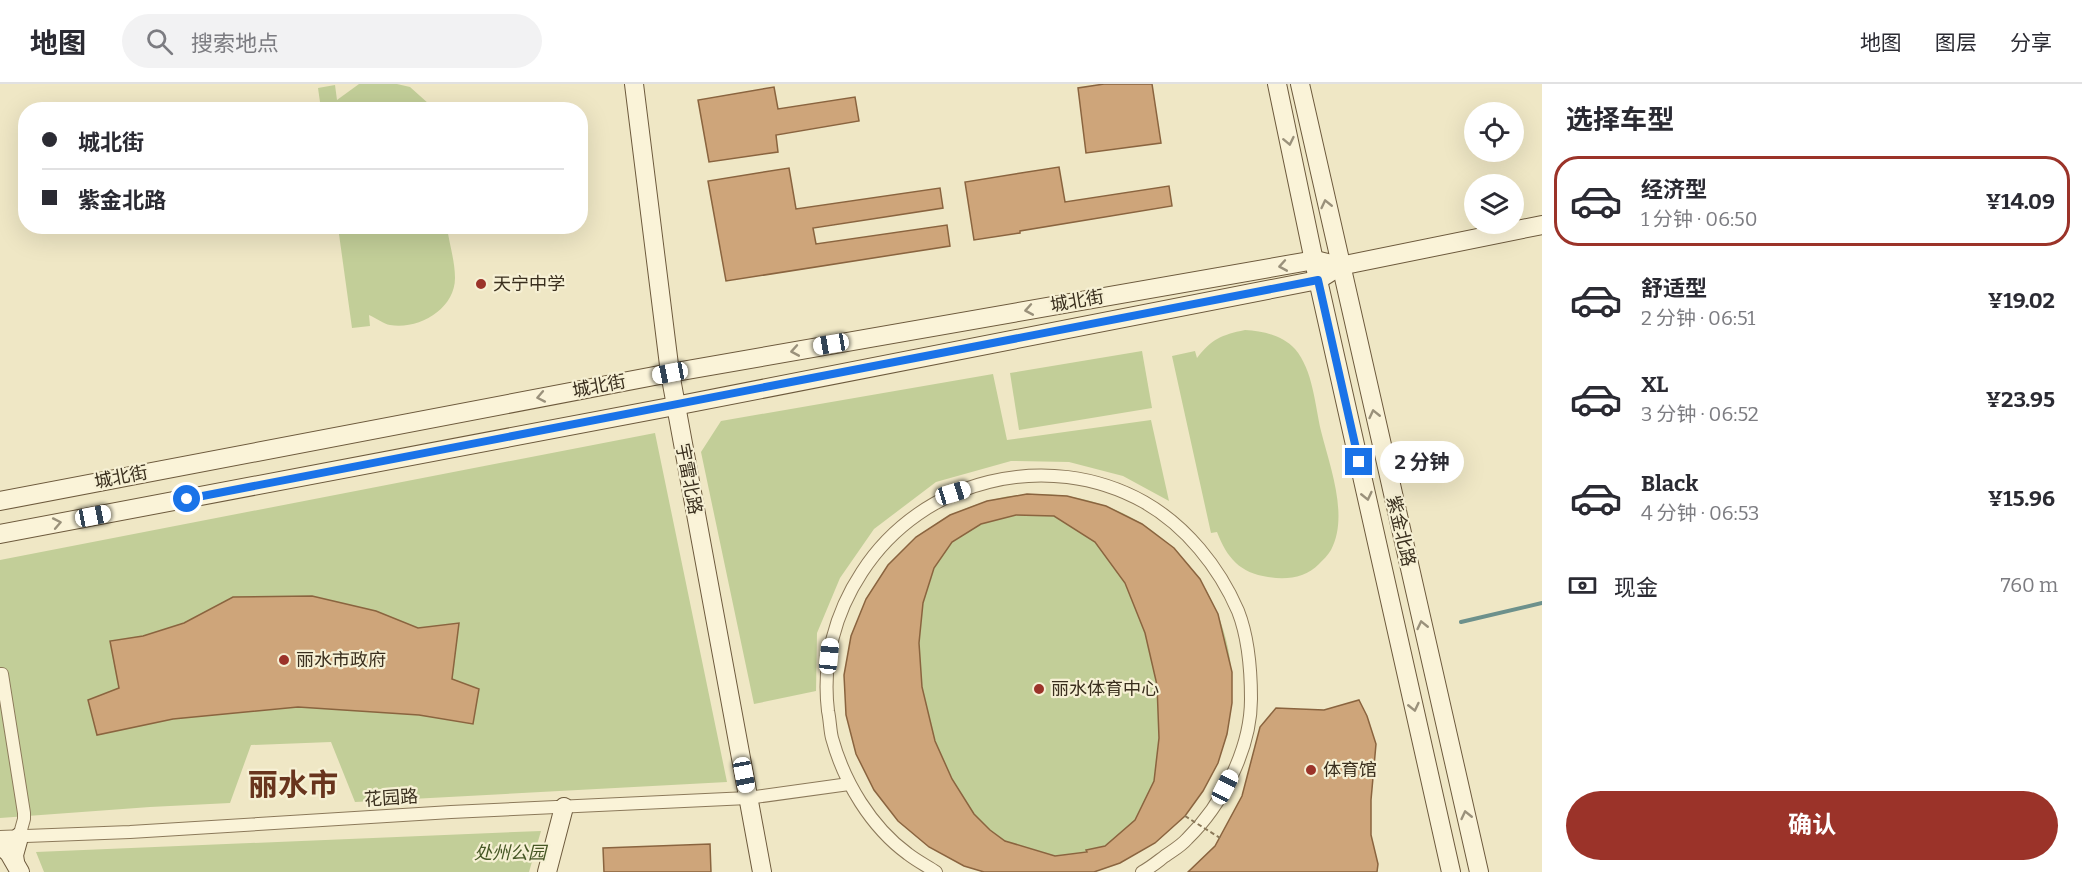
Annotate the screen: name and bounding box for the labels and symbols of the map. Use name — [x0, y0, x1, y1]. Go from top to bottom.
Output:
one-way arrow — [1282, 136, 1295, 146]
one-way arrow — [1321, 199, 1334, 209]
one-way arrow — [1278, 259, 1288, 271]
place label: 天宁中学 — [493, 273, 565, 295]
marker: 天宁中学 — [474, 277, 488, 291]
street label: 城北街 — [1049, 285, 1105, 317]
one-way arrow — [1024, 303, 1034, 316]
car — [812, 332, 850, 356]
one-way arrow — [791, 344, 800, 356]
car — [651, 361, 689, 385]
street label: 城北街 — [570, 370, 628, 402]
one-way arrow — [537, 390, 547, 403]
one-way arrow — [1369, 410, 1382, 420]
callout: 2 分钟 — [1380, 441, 1464, 483]
street label: 宇雷北路 — [671, 442, 707, 516]
route end — [1345, 448, 1372, 475]
street label: 城北街 — [92, 461, 150, 493]
car — [933, 479, 973, 507]
route start — [173, 485, 200, 512]
one-way arrow — [1359, 491, 1372, 501]
street label: 紫金北路 — [1382, 493, 1420, 569]
car — [74, 504, 112, 528]
one-way arrow — [52, 517, 62, 530]
one-way arrow — [1417, 620, 1430, 630]
car — [818, 637, 840, 675]
place label: 丽水市政府 — [296, 649, 386, 671]
marker: 丽水市政府 — [277, 653, 291, 667]
place label: 丽水体育中心 — [1051, 678, 1159, 700]
marker: 丽水体育中心 — [1032, 682, 1046, 696]
one-way arrow — [1406, 701, 1419, 711]
car — [732, 756, 756, 794]
place label: 体育馆 — [1323, 759, 1377, 781]
marker: 体育馆 — [1304, 763, 1318, 777]
district label: 丽水市 — [248, 767, 338, 803]
car — [1209, 767, 1241, 807]
street label: 花园路 — [363, 785, 419, 811]
one-way arrow — [1460, 810, 1473, 820]
park label: 处州公园 — [474, 842, 549, 864]

